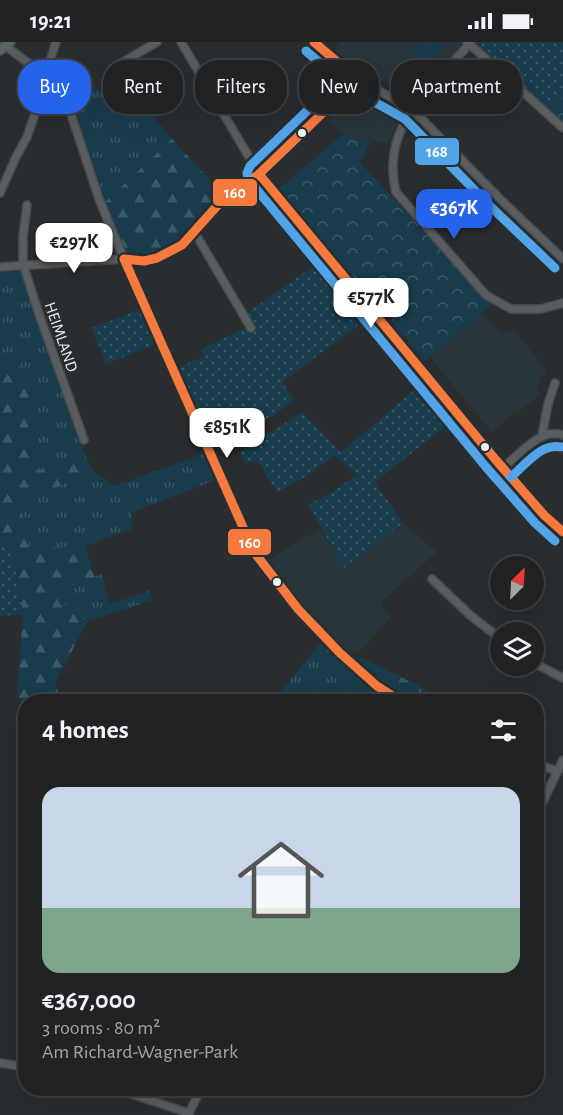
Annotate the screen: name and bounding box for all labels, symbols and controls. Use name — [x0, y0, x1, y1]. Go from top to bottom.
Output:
text: 19:21 — [30, 10, 72, 32]
chip: Buy — [18, 60, 91, 114]
chip: Rent — [103, 60, 183, 114]
chip: Filters — [195, 60, 287, 114]
chip: New — [299, 60, 379, 114]
chip: Apartment — [391, 60, 522, 114]
unlabelled marker — [296, 127, 308, 139]
line badge: 168 — [414, 137, 460, 166]
text: 168 — [426, 144, 448, 160]
line badge: 160 — [212, 178, 258, 207]
text: 160 — [224, 185, 246, 201]
pin: €367K — [412, 189, 496, 240]
text: €367K — [430, 198, 478, 218]
pin: €297K — [32, 223, 116, 274]
text: €297K — [50, 232, 98, 252]
pin: €577K — [329, 278, 413, 329]
text: €577K — [348, 287, 394, 307]
street label: HEIMLAND — [42, 300, 80, 374]
pin: €851K — [185, 408, 269, 459]
text: €851K — [204, 417, 250, 437]
unlabelled marker — [479, 441, 491, 453]
line badge: 160 — [227, 528, 272, 556]
text: 160 — [239, 535, 261, 551]
north arrow — [490, 556, 544, 610]
map controls — [490, 556, 544, 676]
unlabelled marker — [271, 576, 283, 588]
button: layers — [490, 622, 544, 676]
icon: filters — [487, 714, 520, 747]
text: 4 homes — [42, 717, 129, 743]
icon: home — [227, 826, 335, 934]
text: €367,000 — [42, 987, 136, 1013]
text: 3 rooms · 80 m² — [42, 1018, 160, 1038]
text: Am Richard-Wagner-Park — [42, 1042, 238, 1062]

